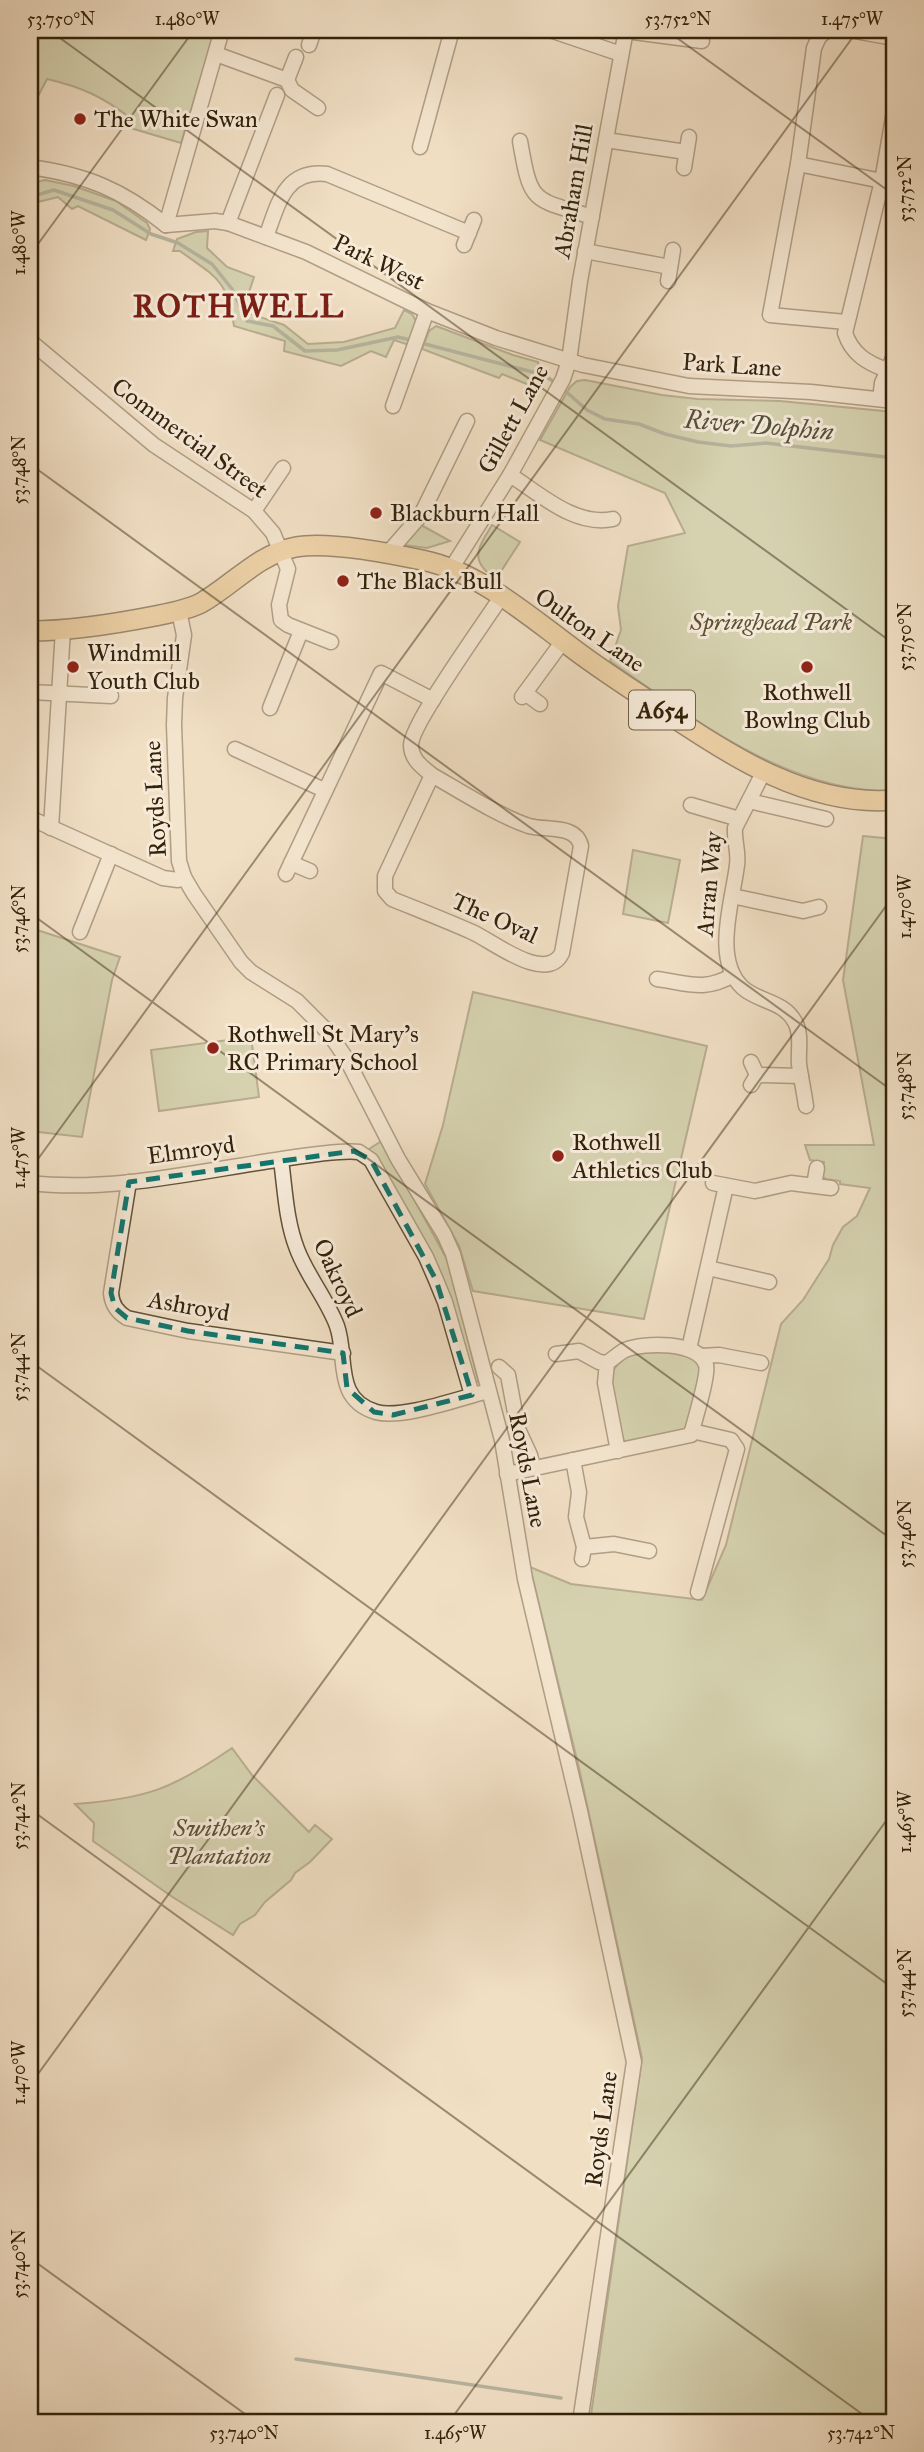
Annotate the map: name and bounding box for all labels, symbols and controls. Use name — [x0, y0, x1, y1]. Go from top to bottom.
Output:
text: 53.750°N — [27, 8, 95, 30]
text: 1.480°W — [155, 8, 220, 30]
text: 53.752°N — [645, 8, 711, 30]
text: 1.475°W — [821, 8, 884, 30]
place label: The White Swan — [94, 104, 258, 134]
marker: The White Swan — [72, 111, 88, 127]
street label: Abraham Hill — [546, 121, 600, 262]
text: 53.752°N — [894, 156, 916, 222]
text: 1.480°W — [8, 210, 30, 275]
street label: Park West — [329, 227, 430, 297]
district label: ROTHWELL — [133, 287, 345, 326]
street label: Park Lane — [681, 347, 783, 383]
street label: Gillett Lane — [471, 359, 555, 479]
street label: Commercial Street — [106, 371, 274, 505]
water label: River Dolphin — [682, 402, 835, 448]
text: 53.748°N — [8, 436, 30, 504]
place label: Blackburn Hall — [390, 498, 540, 528]
marker: Blackburn Hall — [368, 505, 384, 521]
place label: The Black Bull — [357, 566, 503, 596]
marker: The Black Bull — [335, 573, 351, 589]
street label: Oulton Lane — [529, 581, 651, 679]
text: 53.750°N — [894, 603, 916, 671]
park label: Springhead Park — [689, 607, 852, 637]
place label: Windmill Youth Club — [87, 638, 200, 696]
marker: Windmill Youth Club — [65, 659, 81, 675]
marker: Rothwell Bowlng Club — [799, 659, 815, 675]
place label: Rothwell Bowlng Club — [744, 677, 870, 735]
road number: A654 — [629, 690, 695, 730]
street label: Royds Lane — [137, 740, 173, 858]
street label: Arran Way — [689, 830, 729, 939]
text: 1.470°W — [894, 874, 916, 939]
text: 53.746°N — [8, 885, 30, 953]
street label: The Oval — [447, 886, 543, 950]
place label: Rothwell St Mary's RC Primary School — [227, 1019, 419, 1077]
marker: Rothwell St Mary's RC Primary School — [205, 1040, 221, 1056]
text: 53.748°N — [894, 1052, 916, 1120]
text: 1.475°W — [8, 1126, 30, 1189]
place label: Rothwell Athletics Club — [571, 1127, 712, 1185]
street label: Elmroyd — [145, 1129, 237, 1171]
marker: Rothwell Athletics Club — [550, 1148, 566, 1164]
street label: Oakroyd — [307, 1234, 369, 1322]
street label: Ashroyd — [145, 1284, 232, 1328]
text: 53.744°N — [8, 1332, 30, 1402]
street label: Royds Lane — [502, 1410, 554, 1530]
text: 53.746°N — [894, 1500, 916, 1568]
text: 53.742°N — [8, 1782, 30, 1850]
text: 1.465°W — [894, 1790, 916, 1853]
park label: Swithen's Plantation — [167, 1813, 271, 1871]
text: 53.744°N — [894, 1948, 916, 2018]
text: 1.470°W — [8, 2040, 30, 2105]
street label: Royds Lane — [578, 2069, 624, 2189]
text: 53.740°N — [8, 2229, 30, 2299]
text: 53.740°N — [209, 2422, 279, 2444]
text: 1.465°W — [424, 2422, 487, 2444]
text: 53.742°N — [827, 2422, 895, 2444]

